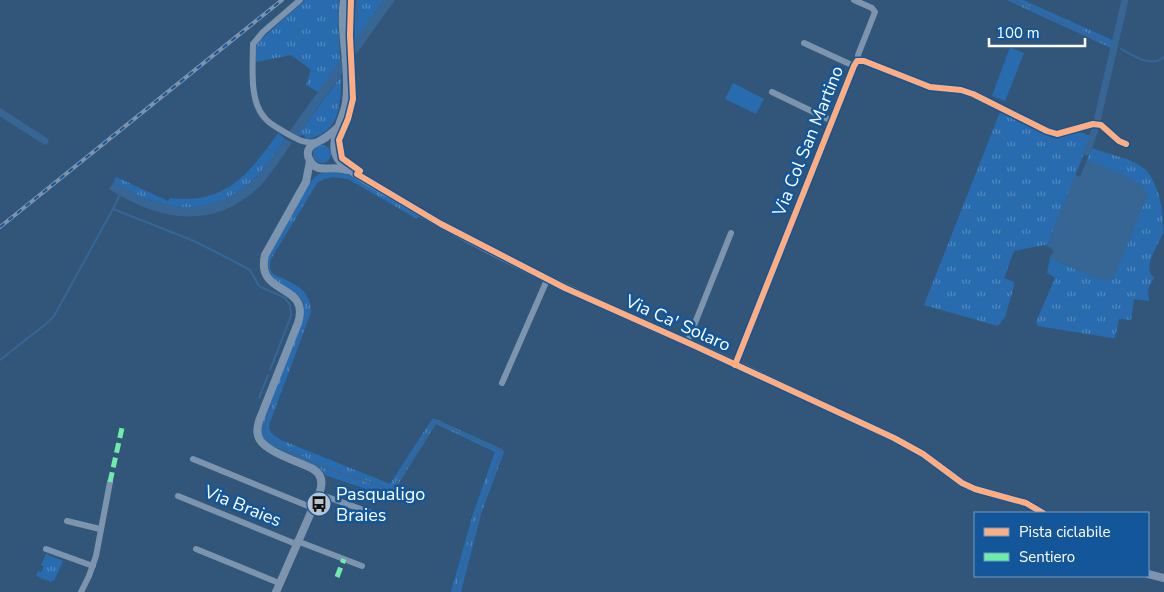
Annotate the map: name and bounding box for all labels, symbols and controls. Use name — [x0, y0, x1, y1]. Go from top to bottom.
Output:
scale bar — [989, 15, 1085, 47]
text: 100 m — [996, 23, 1040, 43]
street label: Via Col San Martino — [766, 62, 849, 221]
street label: Via Ca' Solaro — [621, 289, 734, 357]
street label: Via Braies — [200, 479, 285, 532]
place label: Pasqualigo Braies — [336, 482, 425, 527]
bus stop icon: Pasqualigo Braies — [306, 491, 332, 517]
legend — [974, 512, 1149, 577]
text: Pista ciclabile — [1019, 522, 1111, 542]
text: Sentiero — [1019, 547, 1075, 567]

